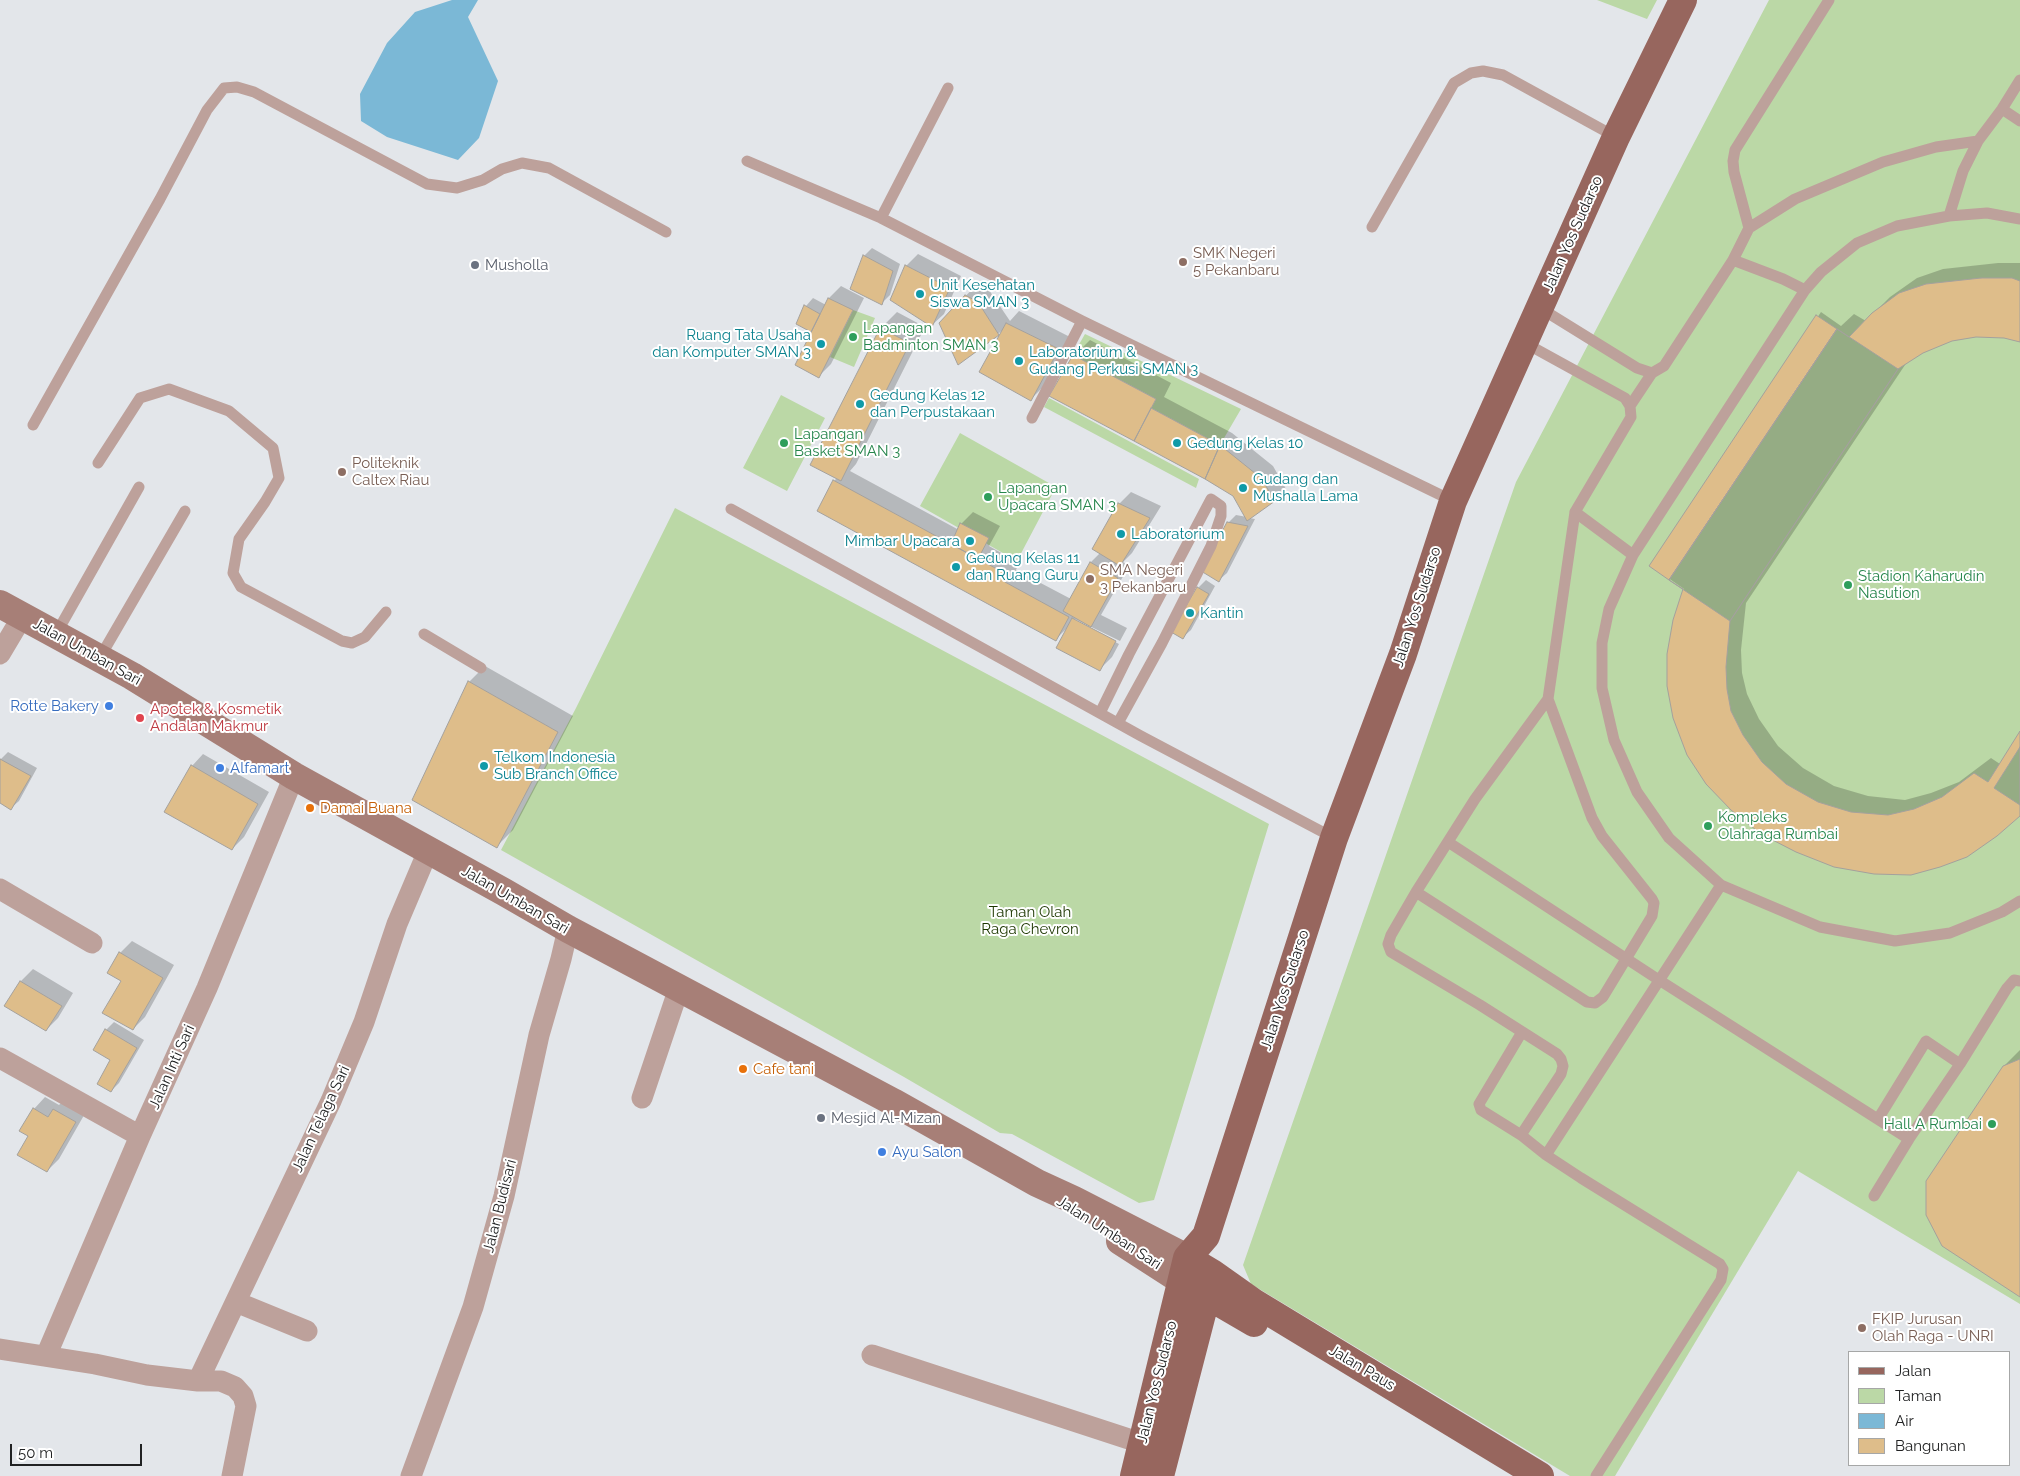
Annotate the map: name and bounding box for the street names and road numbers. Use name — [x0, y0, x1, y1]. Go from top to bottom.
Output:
street label: Jalan Yos Sudarso — [1539, 173, 1607, 295]
street label: Jalan Yos Sudarso — [1389, 545, 1445, 669]
street label: Jalan Umban Sari — [30, 615, 144, 689]
street label: Jalan Umban Sari — [458, 862, 572, 938]
street label: Jalan Yos Sudarso — [1257, 928, 1313, 1052]
street label: Jalan Inti Sari — [145, 1022, 199, 1112]
street label: Jalan Telaga Sari — [288, 1063, 354, 1175]
street label: Jalan Budisari — [480, 1157, 520, 1255]
street label: Jalan Umban Sari — [1053, 1193, 1165, 1273]
street label: Jalan Yos Sudarso — [1133, 1319, 1181, 1445]
street label: Jalan Paus — [1326, 1341, 1398, 1395]

